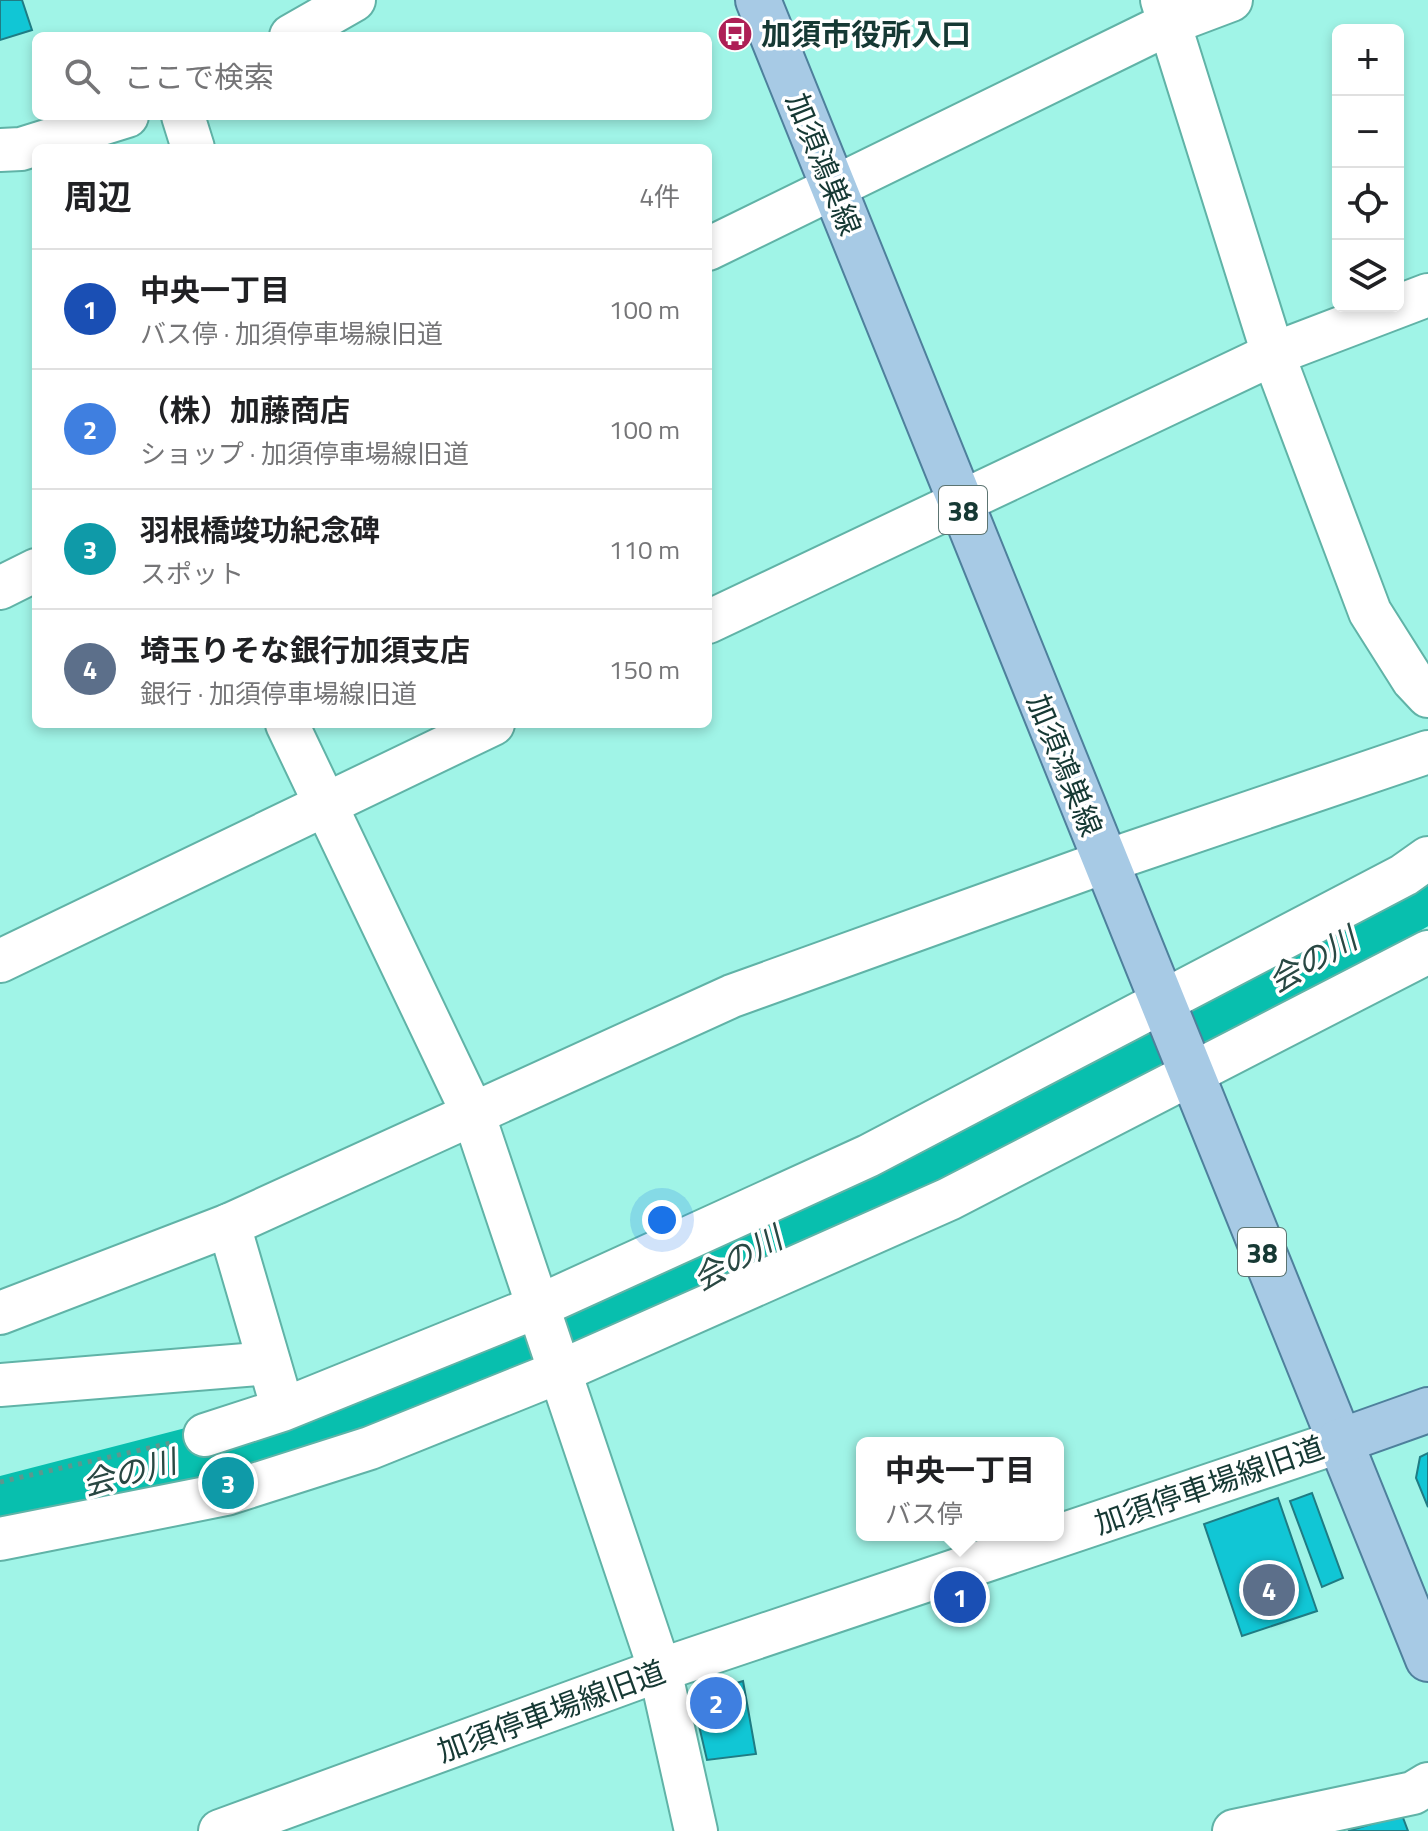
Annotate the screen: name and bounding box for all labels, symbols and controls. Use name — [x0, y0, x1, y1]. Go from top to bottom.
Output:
place label: 加須市役所入口 — [761, 11, 971, 57]
bus stop icon: 加須市役所入口 — [716, 15, 754, 53]
map controls — [1332, 24, 1404, 312]
button: + — [1332, 24, 1404, 96]
search box — [32, 32, 712, 120]
icon: search — [60, 54, 104, 98]
text: ここで検索 — [124, 54, 274, 100]
street label: 加須鴻巣線 — [775, 86, 873, 242]
button: − — [1332, 96, 1404, 168]
button: locate — [1332, 168, 1404, 240]
text: 周辺 — [64, 170, 132, 222]
text: 4件 — [639, 177, 680, 216]
button: layers — [1332, 240, 1404, 312]
text: 中央一丁目 — [140, 267, 290, 313]
text: 1 — [83, 290, 97, 329]
text: 100 m — [609, 290, 680, 329]
text: バス停 · 加須停車場線旧道 — [140, 314, 443, 353]
text: （株）加藤商店 — [140, 387, 350, 433]
text: 2 — [83, 410, 97, 449]
text: 100 m — [609, 410, 680, 449]
text: ショップ · 加須停車場線旧道 — [140, 434, 469, 473]
road number: 38 — [939, 486, 987, 534]
text: 羽根橋竣功紀念碑 — [140, 507, 380, 553]
text: 3 — [83, 530, 97, 569]
text: 110 m — [609, 530, 680, 569]
text: スポット — [140, 554, 244, 593]
text: 埼玉りそな銀行加須支店 — [140, 627, 470, 673]
text: 4 — [83, 650, 97, 689]
text: 150 m — [609, 650, 680, 689]
text: 銀行 · 加須停車場線旧道 — [140, 674, 417, 713]
street label: 加須鴻巣線 — [1016, 687, 1114, 843]
water label: 会の川 — [1258, 913, 1368, 1004]
your location — [642, 1200, 682, 1240]
water label: 会の川 — [683, 1212, 793, 1302]
road number: 38 — [1238, 1228, 1286, 1276]
street label: 加須停車場線旧道 — [1088, 1424, 1330, 1546]
water label: 会の川 — [76, 1436, 184, 1508]
popup — [856, 1437, 1064, 1541]
text: 中央一丁目 — [885, 1447, 1035, 1493]
pin: 3 — [202, 1453, 254, 1513]
text: バス停 — [885, 1494, 963, 1533]
pin: 4 — [1243, 1560, 1295, 1620]
pin: 1 — [934, 1567, 986, 1627]
street label: 加須停車場線旧道 — [430, 1648, 672, 1774]
pin: 2 — [690, 1673, 742, 1733]

